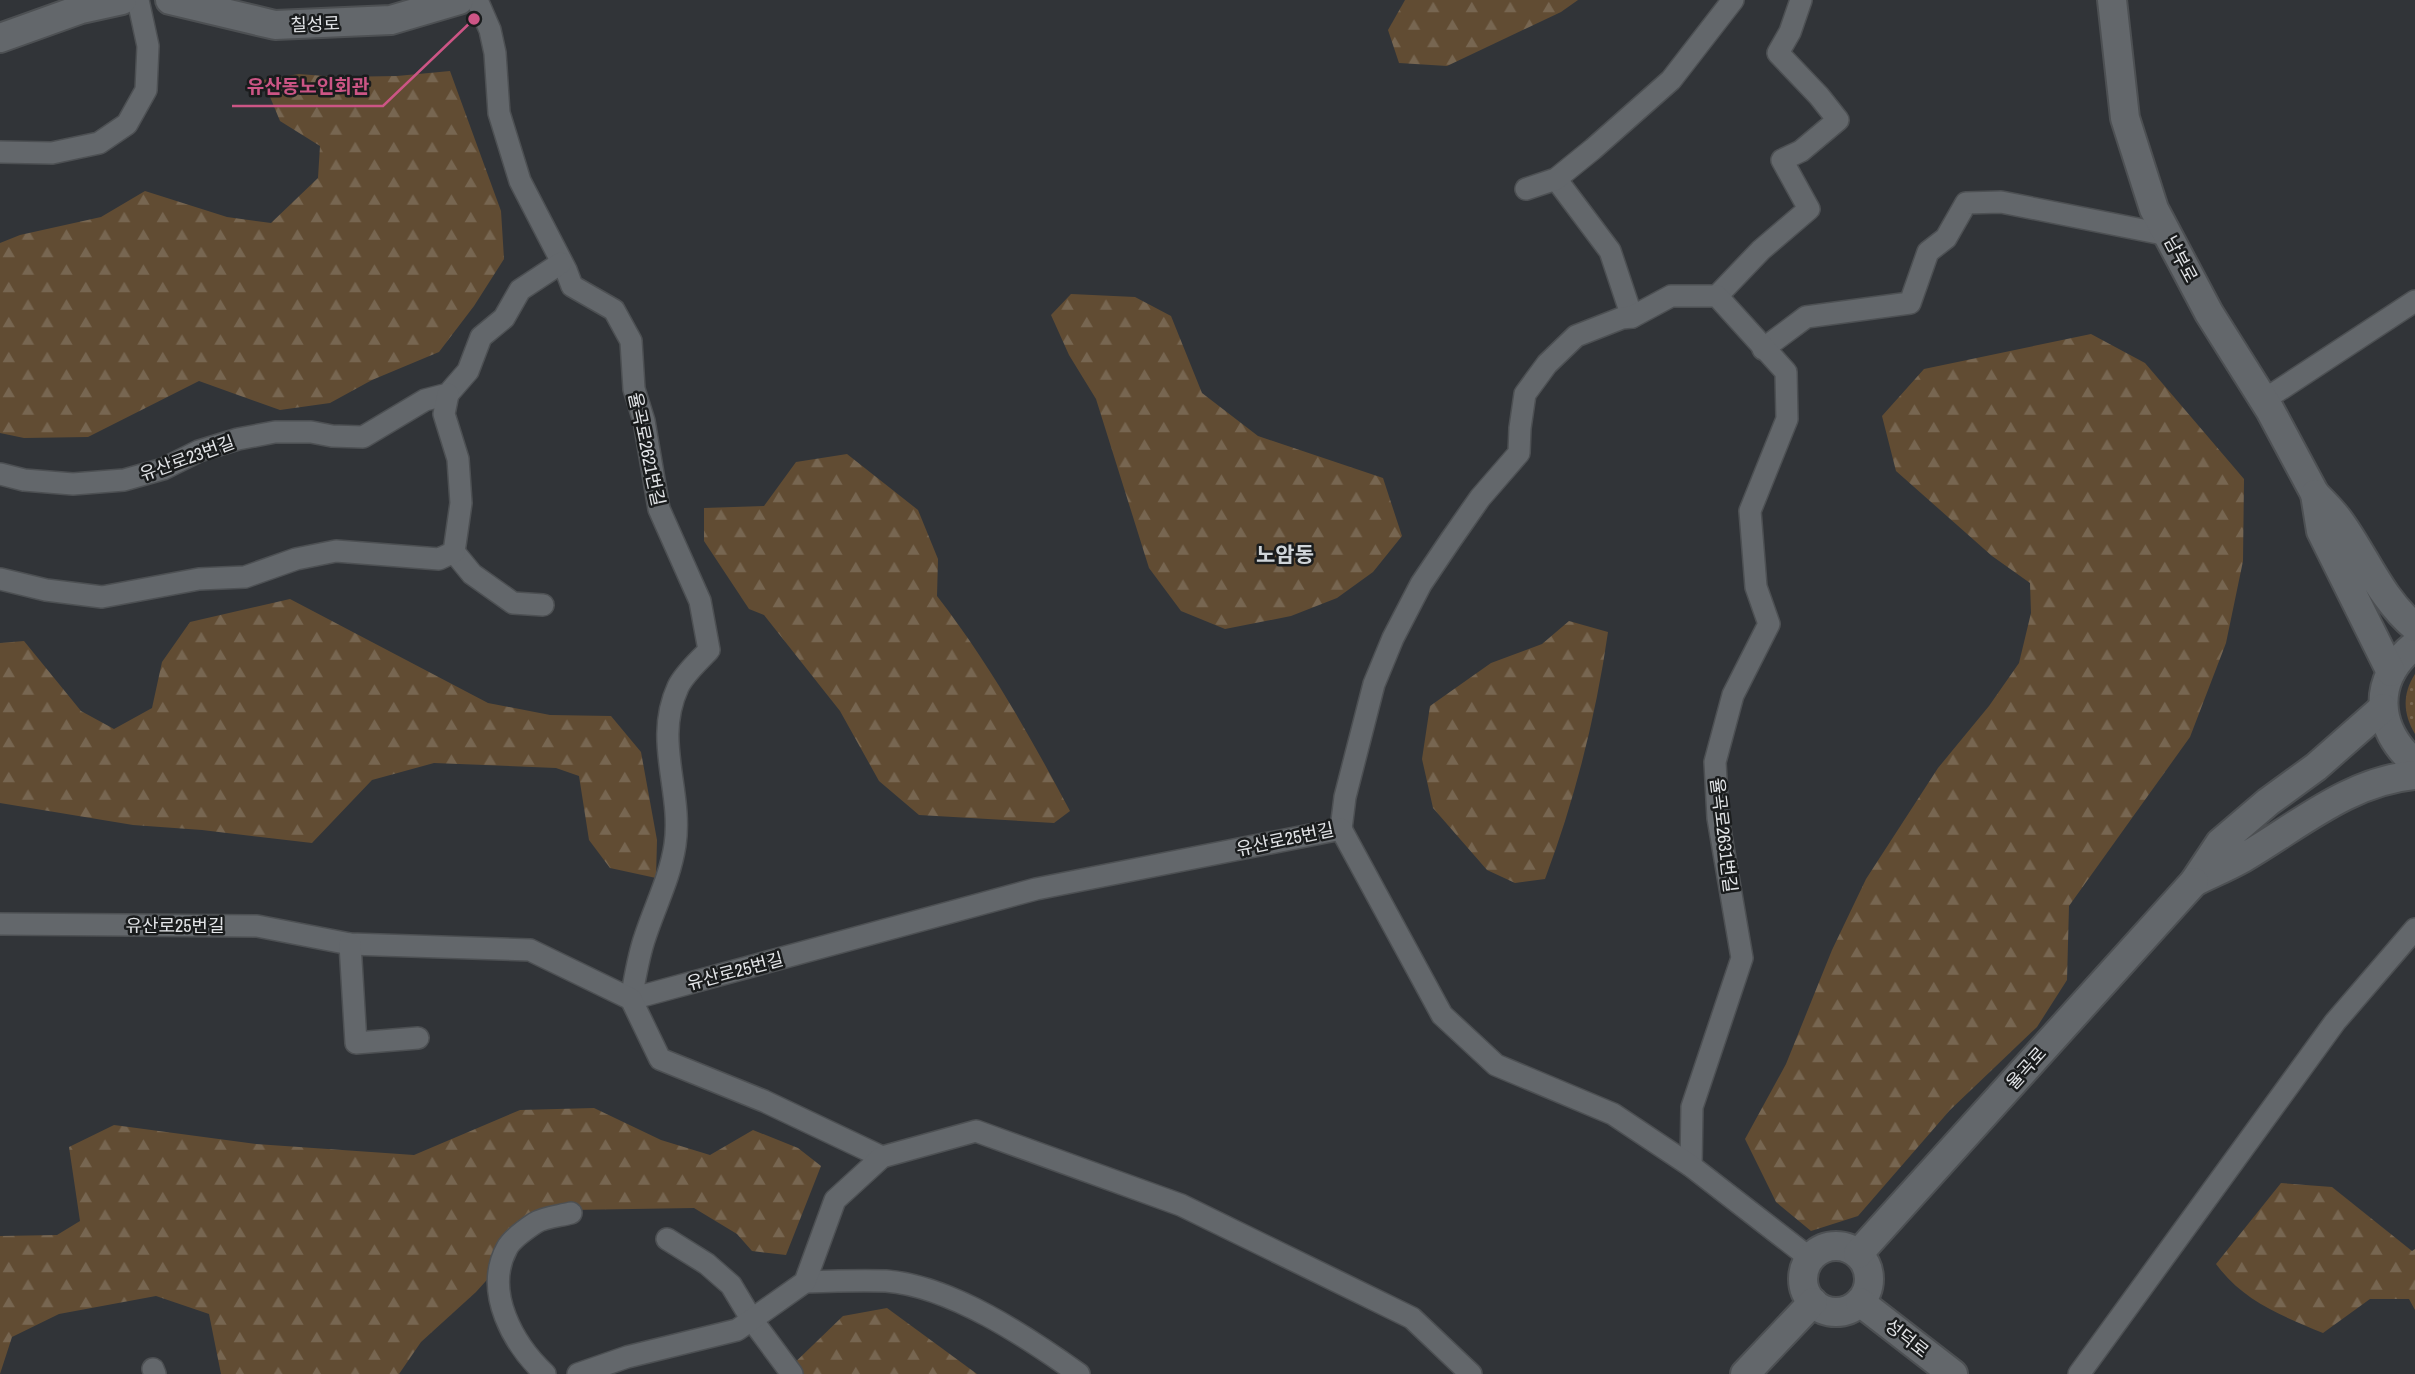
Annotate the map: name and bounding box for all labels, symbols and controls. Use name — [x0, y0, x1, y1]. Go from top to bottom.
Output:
street label: 칠성로 — [290, 11, 340, 37]
callout: 유산동노인회관 — [232, 66, 383, 106]
text: 유산동노인회관 — [247, 73, 370, 99]
street label: 남부로 — [2158, 231, 2204, 287]
street label: 율곡로2621번길 — [623, 390, 671, 508]
street label: 유산로23번길 — [136, 429, 238, 487]
district label: 노암동 — [1256, 540, 1314, 569]
street label: 율곡로2631번길 — [1705, 776, 1743, 894]
street label: 유산로25번길 — [1234, 816, 1336, 862]
street label: 유산로25번길 — [125, 913, 225, 938]
street label: 유산로25번길 — [684, 946, 786, 996]
street label: 율곡로 — [2000, 1041, 2052, 1095]
street label: 성덕로 — [1880, 1313, 1934, 1363]

